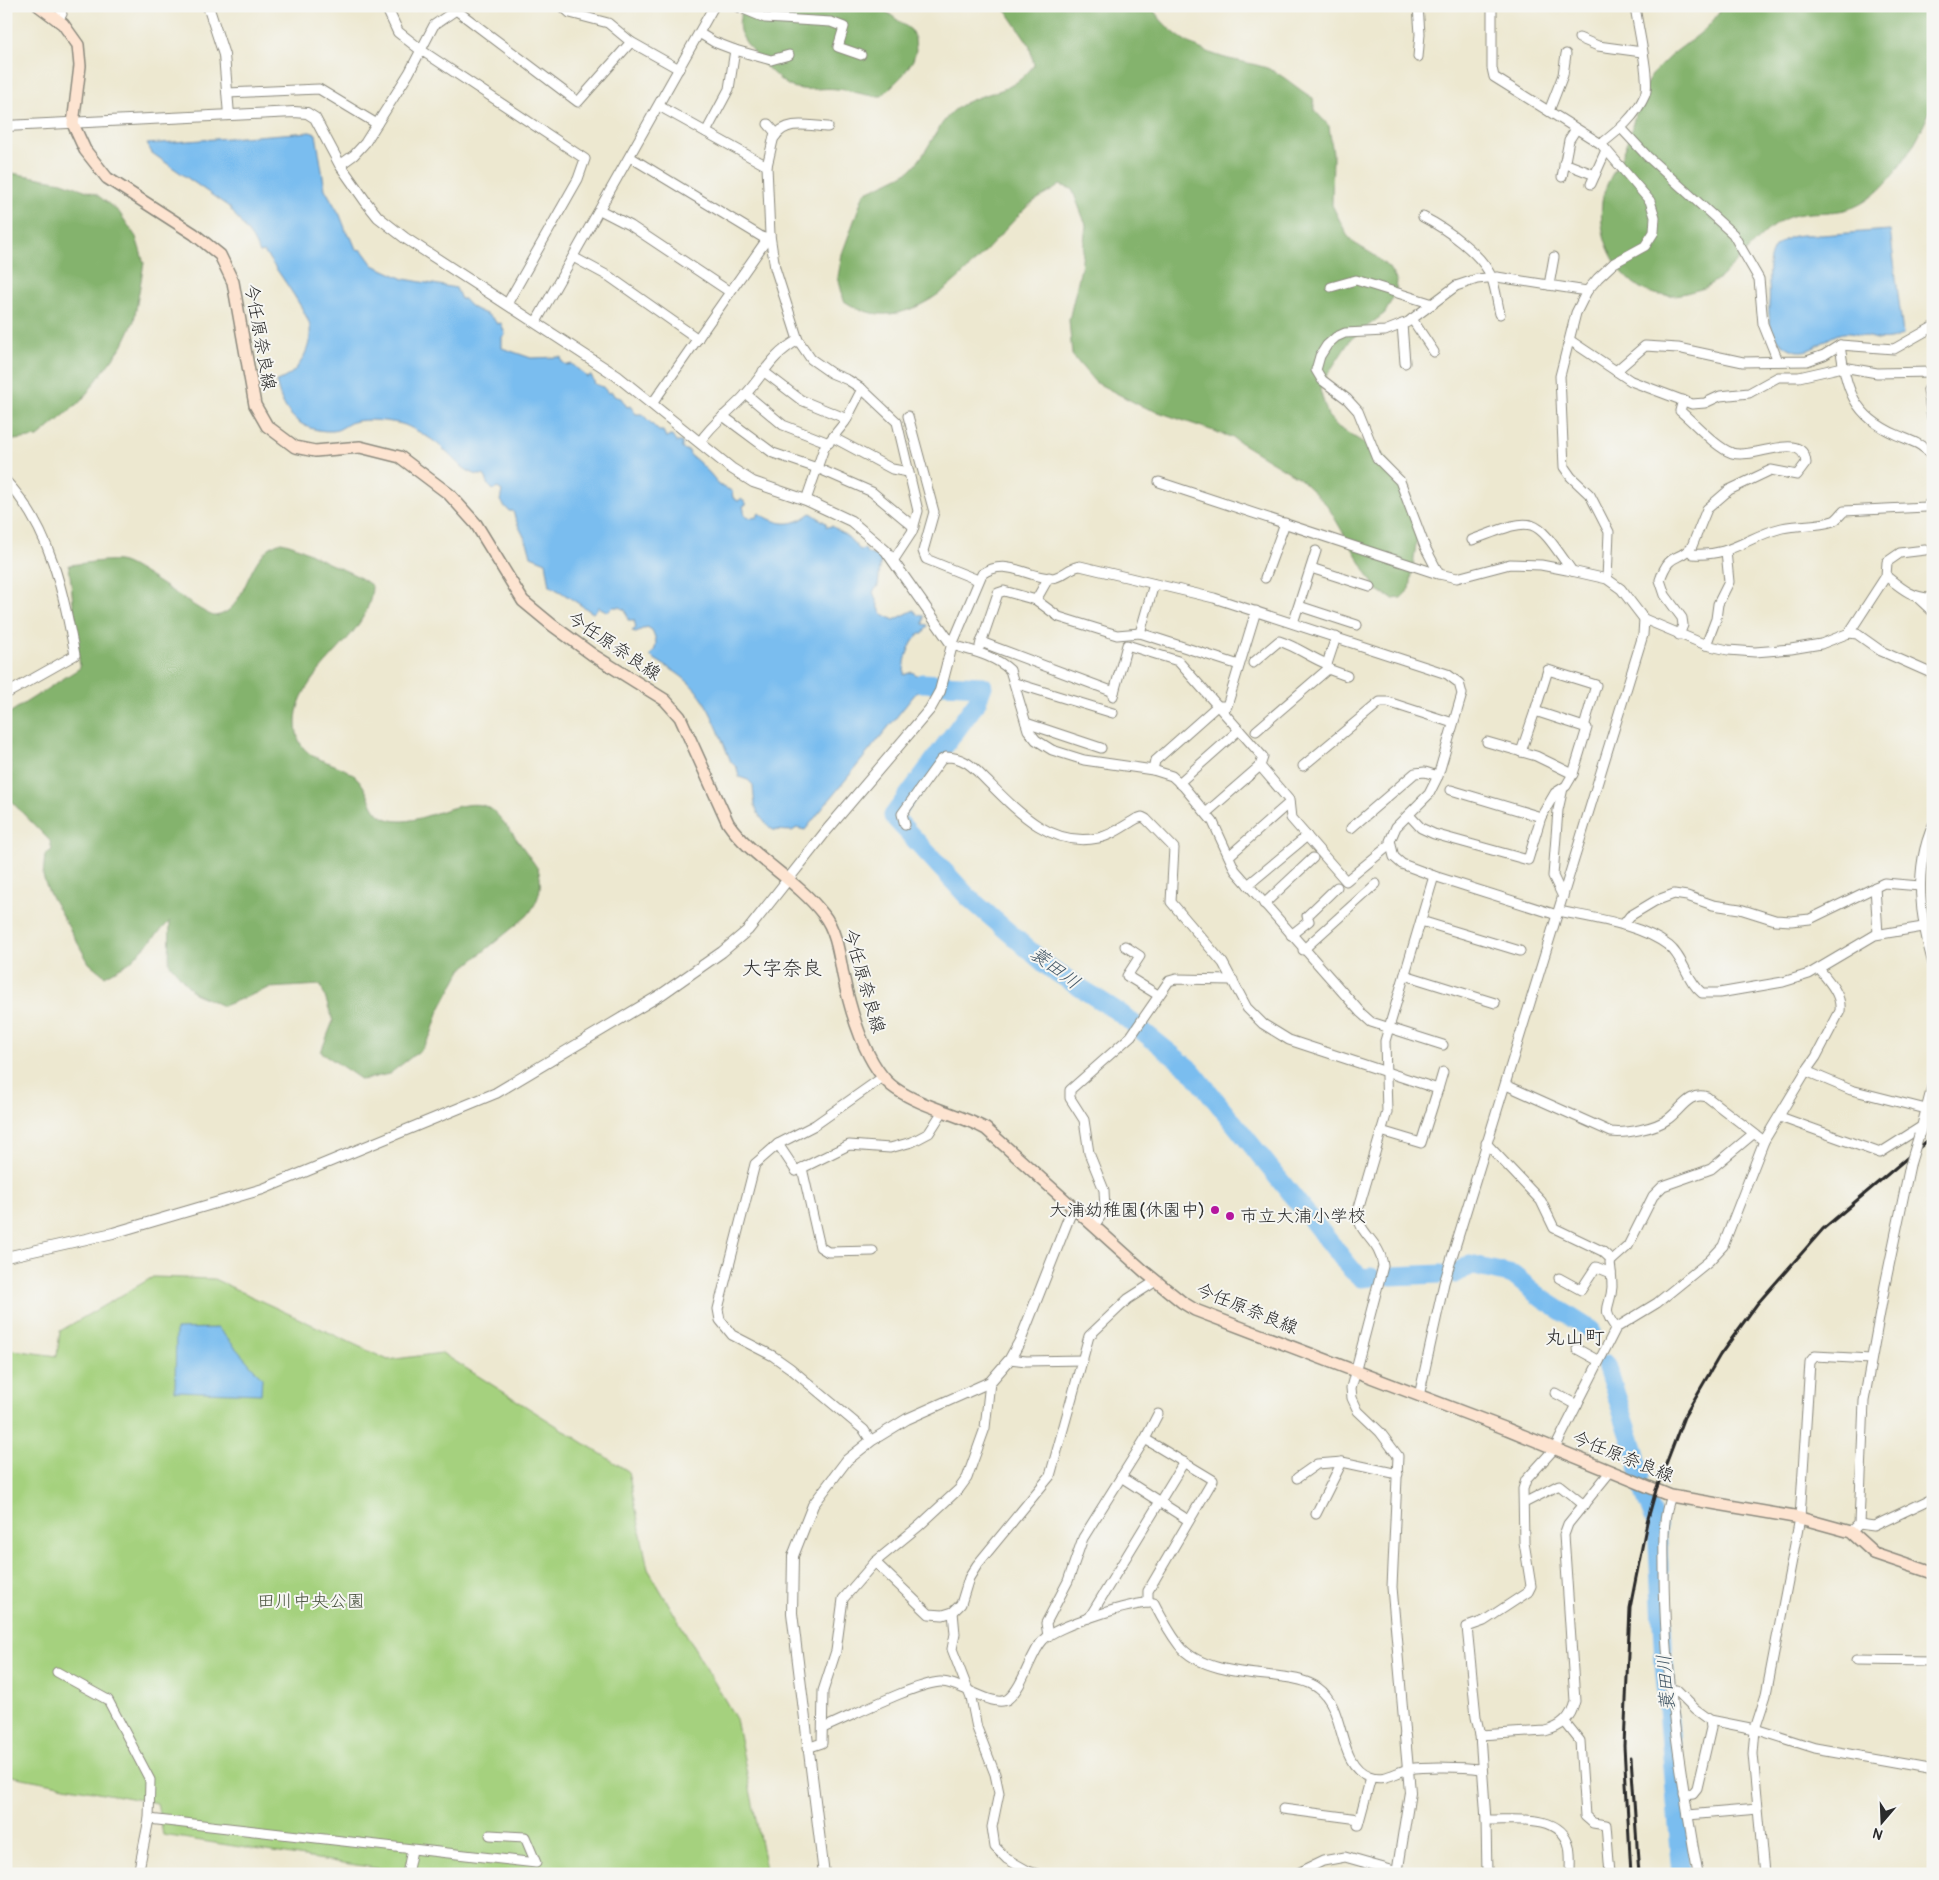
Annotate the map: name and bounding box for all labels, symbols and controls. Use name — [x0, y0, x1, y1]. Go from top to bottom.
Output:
street label: 今任原奈良線 — [239, 282, 281, 392]
street label: 今任原奈良線 — [563, 606, 665, 686]
street label: 今任原奈良線 — [838, 926, 890, 1036]
water label: 蓑田川 — [1025, 941, 1085, 995]
district label: 大字奈良 — [742, 956, 822, 981]
place label: 大浦幼稚園(休園中) — [1049, 1199, 1205, 1222]
marker: 大浦幼稚園(休園中) — [1209, 1204, 1221, 1216]
place label: 市立大浦小学校 — [1240, 1205, 1366, 1228]
marker: 市立大浦小学校 — [1224, 1210, 1236, 1222]
street label: 今任原奈良線 — [1193, 1278, 1301, 1340]
district label: 丸山町 — [1545, 1325, 1605, 1350]
street label: 今任原奈良線 — [1569, 1426, 1677, 1488]
park label: 田川中央公園 — [257, 1590, 365, 1613]
water label: 蓑田川 — [1652, 1654, 1680, 1712]
north arrow — [1856, 1798, 1906, 1848]
text: N — [1871, 1824, 1885, 1843]

